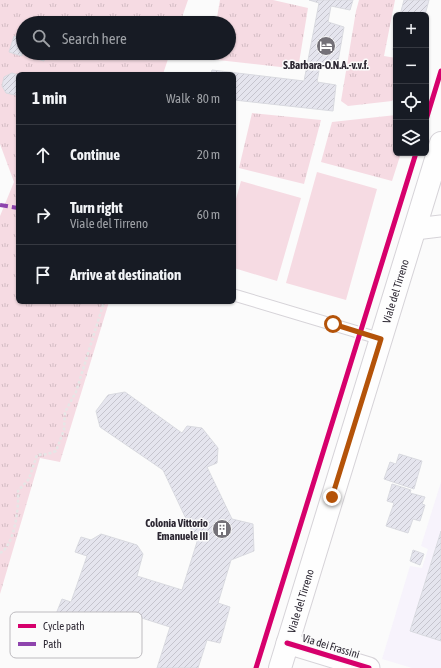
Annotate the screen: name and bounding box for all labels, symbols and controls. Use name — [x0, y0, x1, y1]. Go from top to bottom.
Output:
map controls — [393, 12, 429, 156]
button: + — [393, 12, 429, 48]
search box — [16, 16, 236, 60]
icon: search — [30, 27, 52, 49]
text: Search here — [62, 30, 127, 47]
hotel icon: S.Barbara-O.N.A.-v.v.f. — [315, 35, 337, 57]
button: − — [393, 48, 429, 84]
place label: S.Barbara-O.N.A.-v.v.f. — [283, 59, 369, 71]
button: locate — [393, 84, 429, 120]
text: 1 min — [32, 88, 67, 108]
text: Walk · 80 m — [166, 91, 220, 106]
button: layers — [393, 120, 429, 156]
icon: ahead — [32, 144, 54, 166]
text: Continue — [70, 146, 120, 163]
text: 20 m — [197, 147, 220, 162]
text: Turn right — [70, 199, 123, 216]
icon: right — [32, 204, 54, 226]
text: 60 m — [197, 207, 220, 222]
text: Viale del Tirreno — [70, 216, 148, 231]
street label: Viale del Tirreno — [380, 258, 411, 325]
icon: arrive — [32, 264, 54, 286]
text: Arrive at destination — [70, 266, 181, 283]
route start — [324, 315, 342, 333]
route end — [323, 488, 341, 506]
place label: Colonia Vittorio Emanuele III — [145, 517, 208, 542]
building icon: Colonia Vittorio Emanuele III — [211, 518, 233, 540]
street label: Viale del Tirreno — [285, 568, 316, 634]
legend — [10, 612, 142, 658]
text: Cycle path — [43, 620, 85, 632]
street label: Via dei Frassini — [301, 632, 361, 660]
text: Path — [43, 638, 62, 650]

